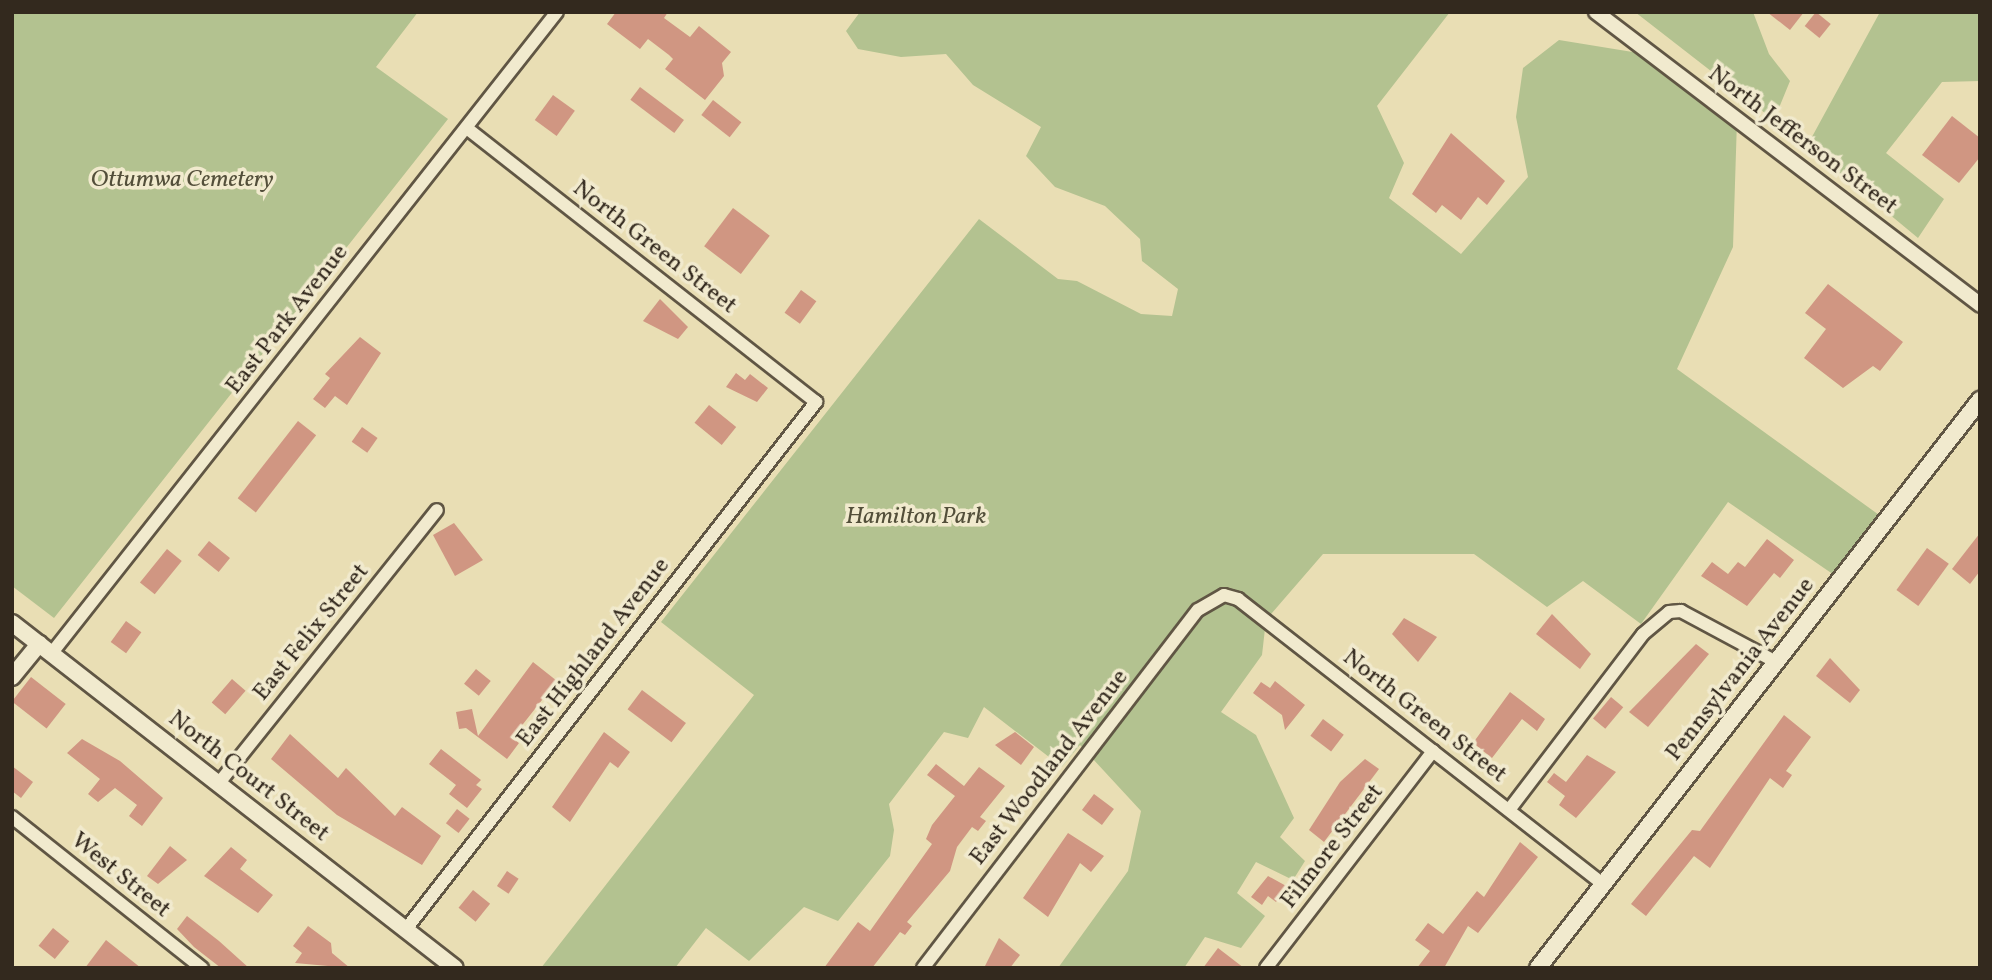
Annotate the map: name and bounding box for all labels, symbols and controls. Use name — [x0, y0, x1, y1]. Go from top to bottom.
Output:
street label: North Jefferson Street — [1702, 60, 1902, 222]
park label: Ottumwa Cemetery — [90, 167, 274, 195]
street label: North Green Street — [566, 175, 742, 321]
street label: East Park Avenue — [221, 239, 355, 401]
park label: Hamilton Park — [846, 504, 986, 532]
street label: East Highland Avenue — [511, 553, 677, 753]
street label: East Felix Street — [248, 559, 376, 707]
street label: Pennsylvania Avenue — [1660, 573, 1822, 767]
street label: North Green Street — [1336, 644, 1512, 790]
street label: East Woodland Avenue — [964, 664, 1136, 872]
street label: North Court Street — [162, 705, 334, 849]
street label: Filmore Street — [1275, 779, 1391, 915]
street label: West Street — [64, 827, 176, 925]

